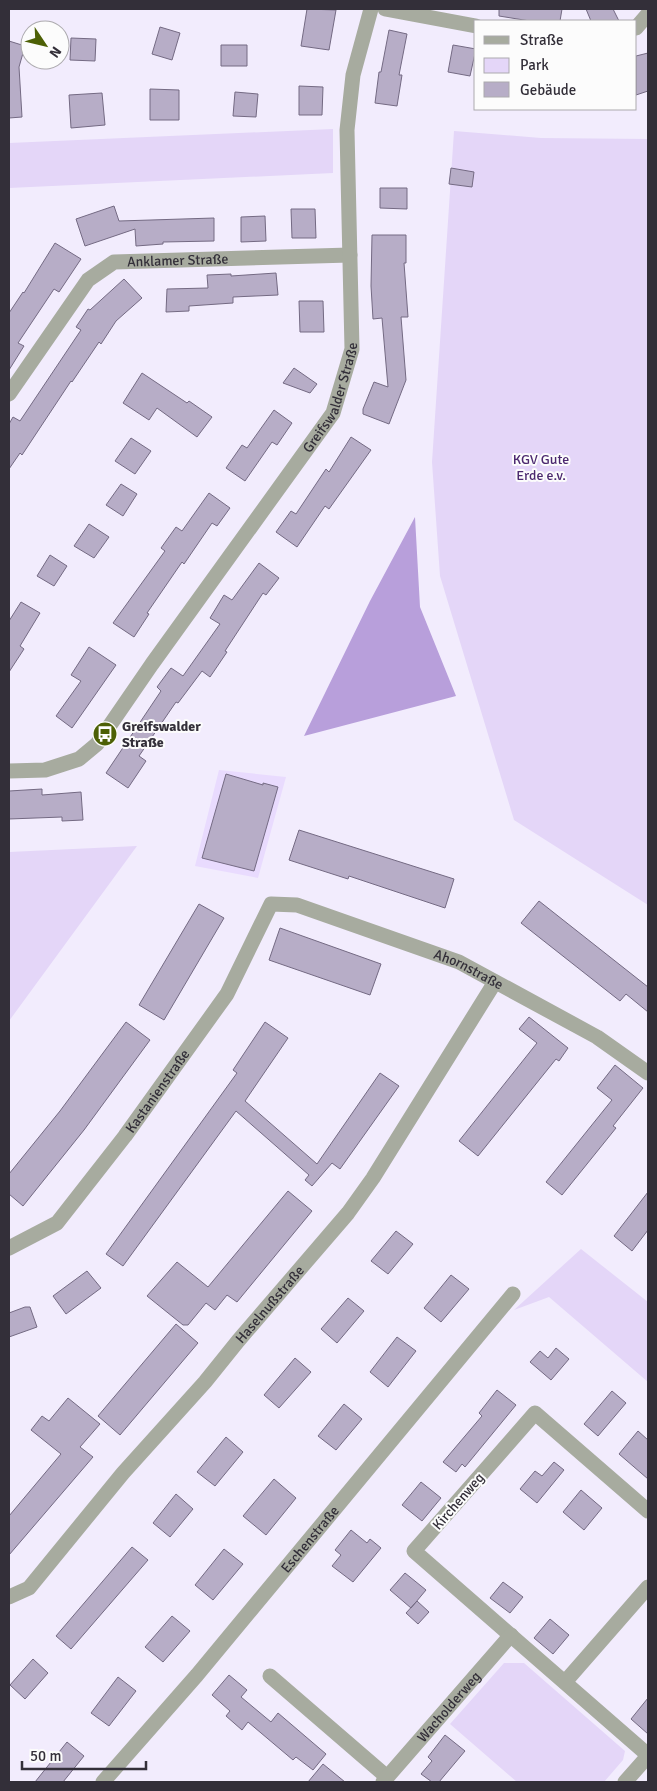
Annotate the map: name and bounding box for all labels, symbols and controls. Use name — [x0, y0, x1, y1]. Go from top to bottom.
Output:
north arrow — [20, 20, 70, 70]
legend — [474, 20, 637, 110]
text: Straße — [520, 31, 564, 49]
text: N — [45, 43, 65, 61]
text: Park — [520, 56, 549, 74]
text: Gebäude — [520, 81, 576, 99]
street label: Anklamer Straße — [127, 251, 229, 271]
street label: Greifswalder Straße — [299, 342, 361, 456]
park label: KGV Gute Erde e.v. — [513, 451, 569, 484]
place label: Greifswalder Straße — [122, 718, 201, 751]
bus stop icon: Greifswalder Straße — [92, 721, 118, 747]
street label: Ahornstraße — [432, 946, 506, 993]
street label: Kastanienstraße — [122, 1046, 193, 1136]
street label: Haselnußstraße — [232, 1262, 308, 1347]
street label: Kirchenweg — [429, 1469, 488, 1533]
street label: Eschenstraße — [277, 1502, 343, 1576]
street label: Wacholderweg — [414, 1668, 484, 1746]
scale bar — [22, 1738, 146, 1770]
text: 50 m — [30, 1747, 61, 1765]

